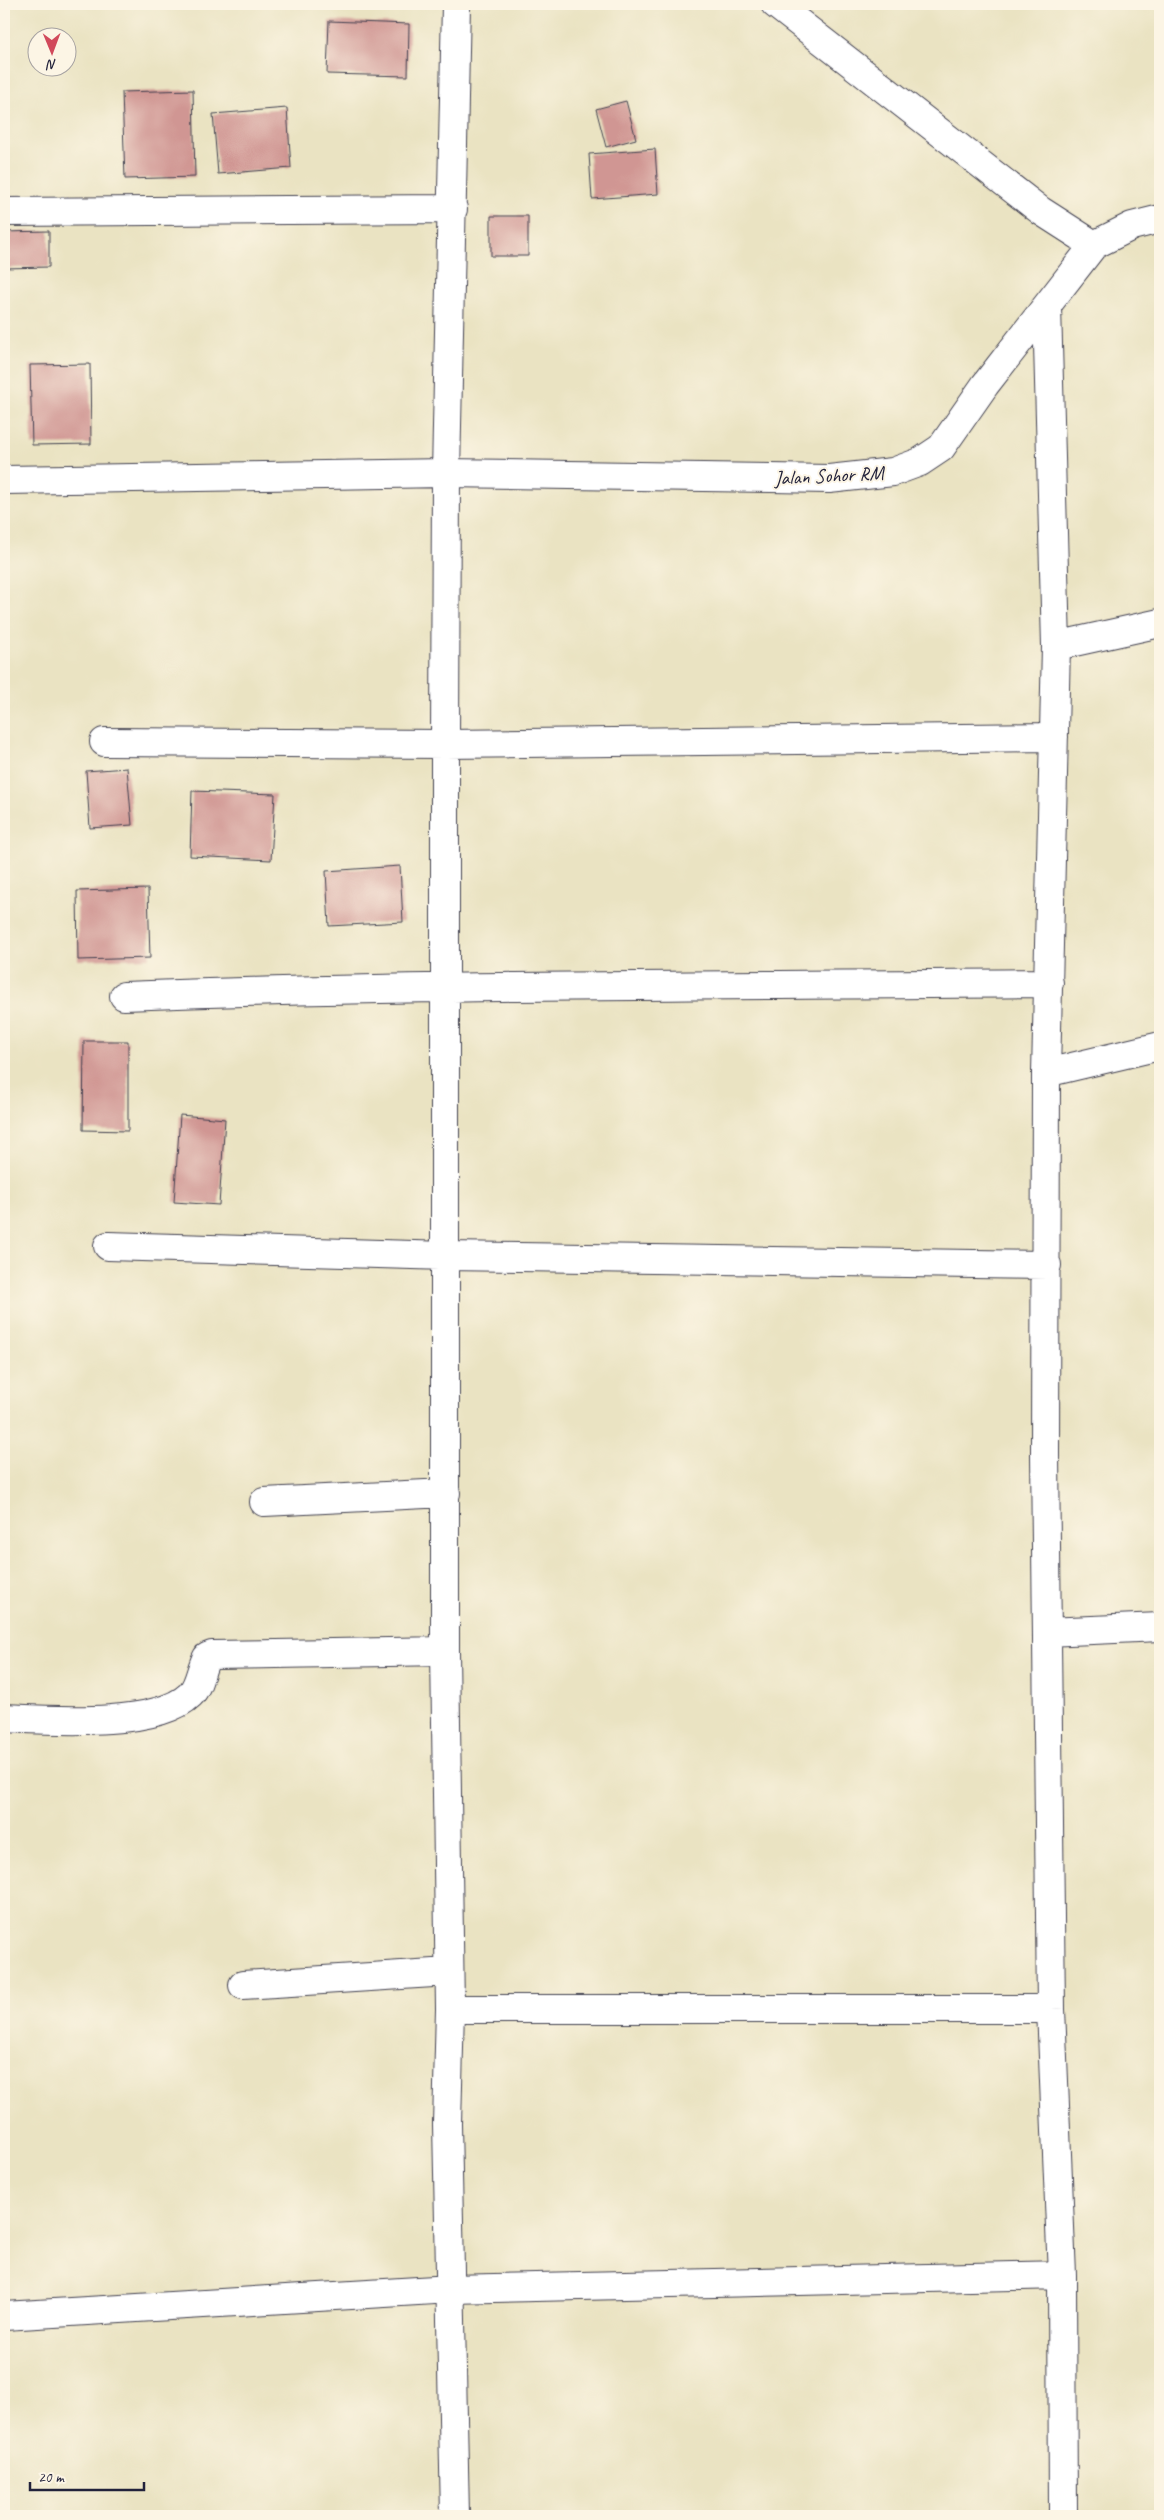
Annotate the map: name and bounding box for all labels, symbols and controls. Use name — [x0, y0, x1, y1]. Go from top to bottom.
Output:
north arrow — [28, 28, 78, 78]
text: N — [45, 56, 57, 73]
street label: Jalan Sohor RM — [773, 460, 886, 491]
scale bar — [30, 2460, 144, 2492]
text: 20 m — [38, 2468, 65, 2487]

